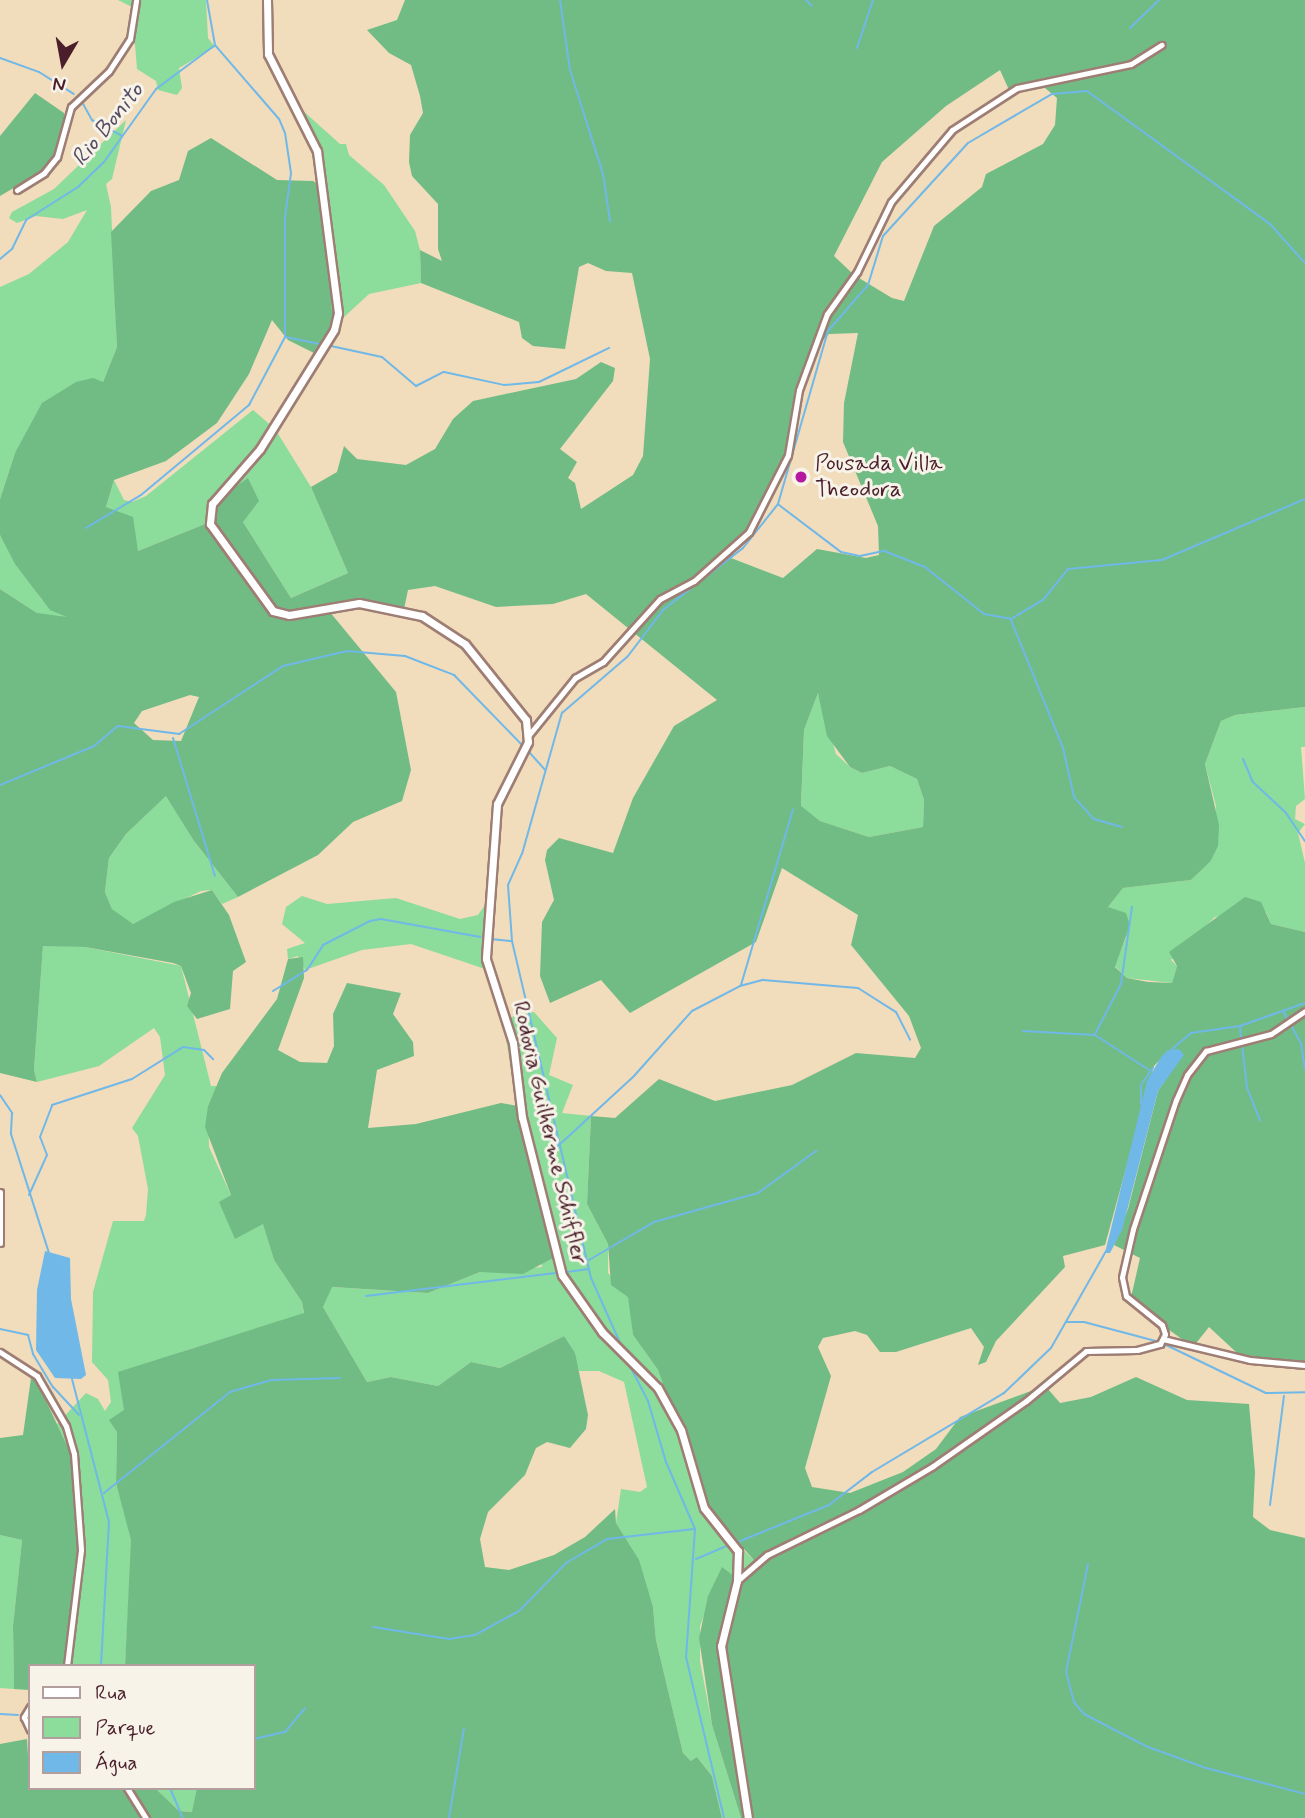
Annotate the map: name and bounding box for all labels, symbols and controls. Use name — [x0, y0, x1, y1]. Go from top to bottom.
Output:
north arrow — [28, 28, 98, 98]
text: N — [51, 71, 68, 98]
water label: Rio Bonito — [65, 77, 151, 173]
place label: Pousada Villa Theodora — [815, 450, 940, 504]
marker: Pousada Villa Theodora — [793, 469, 809, 485]
street label: Rodovia Guilherme Schiffler — [505, 999, 593, 1267]
legend — [28, 1664, 256, 1790]
text: Rua — [95, 1679, 127, 1707]
text: Parque — [95, 1714, 155, 1742]
text: Água — [95, 1749, 137, 1777]

